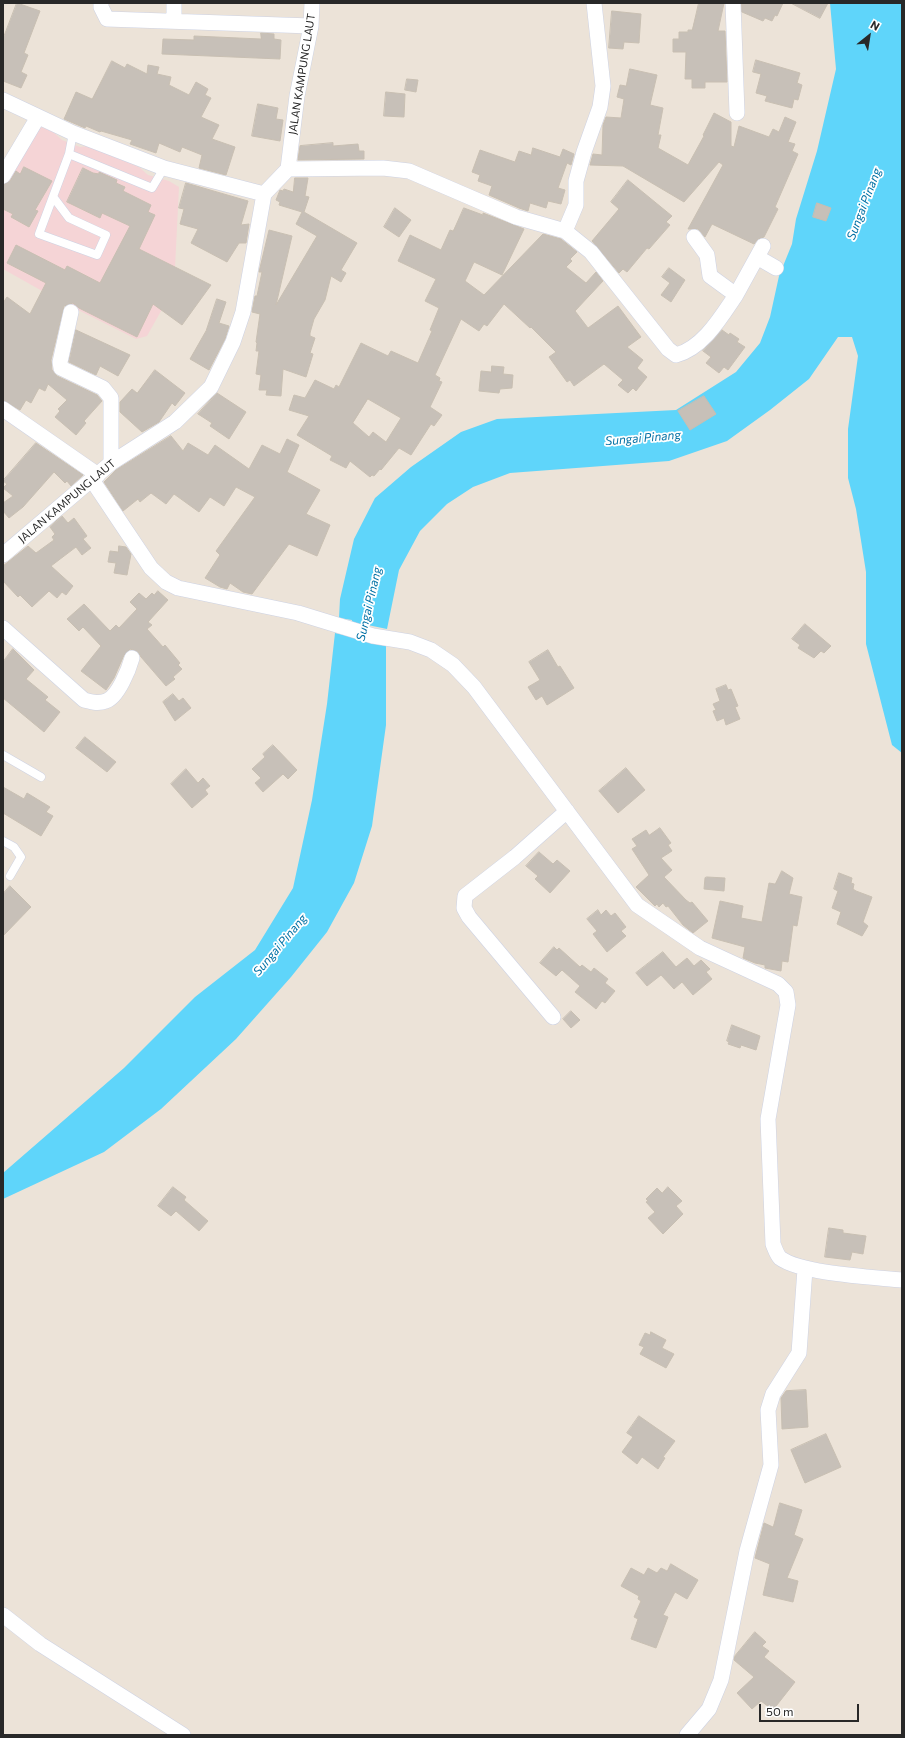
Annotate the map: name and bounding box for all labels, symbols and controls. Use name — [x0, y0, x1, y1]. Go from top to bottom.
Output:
street label: JALAN KAMPUNG LAUT — [286, 12, 318, 136]
north arrow — [849, 16, 889, 56]
text: N — [868, 17, 882, 33]
water label: Sungai Pinang — [844, 166, 884, 242]
water label: Sungai Pinang — [605, 428, 681, 448]
street label: JALAN KAMPUNG LAUT — [16, 457, 118, 545]
water label: Sungai Pinang — [353, 565, 385, 643]
water label: Sungai Pinang — [250, 911, 310, 979]
scale bar — [761, 1696, 861, 1722]
text: 50 m — [766, 1704, 794, 1718]

